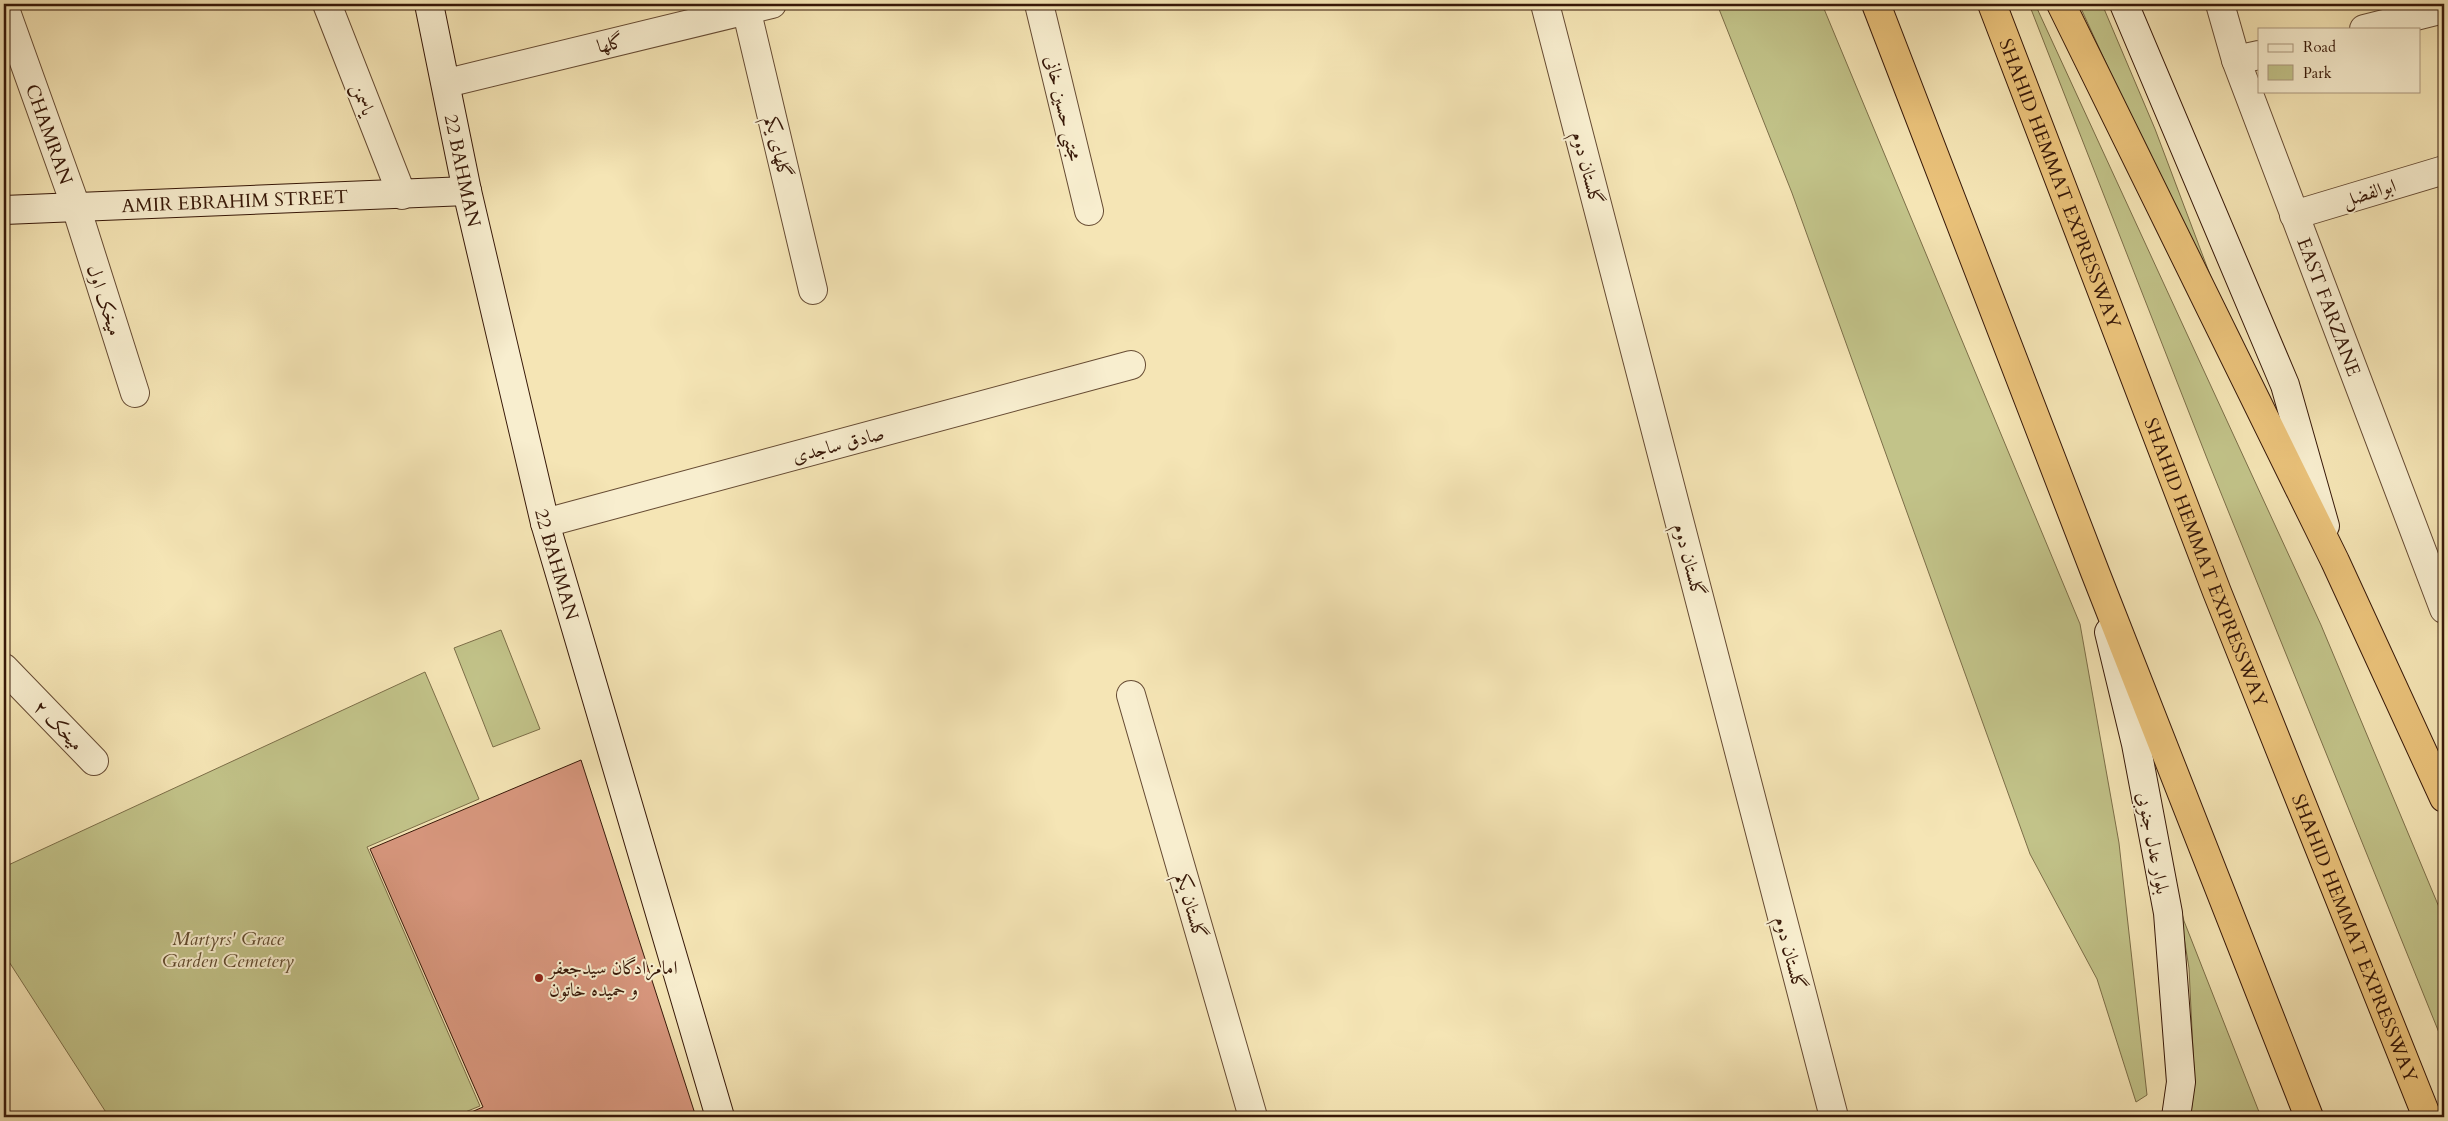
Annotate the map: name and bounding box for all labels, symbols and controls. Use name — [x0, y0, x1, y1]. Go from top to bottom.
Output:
street label: گلها — [594, 28, 626, 60]
legend — [2258, 28, 2420, 92]
street label: SHAHID HEMMAT EXPRESSWAY — [1992, 35, 2127, 333]
text: Road — [2303, 37, 2336, 57]
street label: مجتبی حسین خانی — [1036, 53, 1088, 165]
text: Park — [2303, 63, 2332, 83]
street label: یاسمن — [345, 79, 382, 121]
street label: CHAMRAN — [19, 81, 79, 188]
street label: 22 BAHMAN — [438, 112, 487, 230]
street label: گلهای یکم — [754, 114, 798, 182]
street label: گلستان دوم — [1562, 129, 1609, 209]
street label: ابوالفضل — [2339, 173, 2399, 213]
street label: AMIR EBRAHIM STREET — [121, 184, 349, 219]
street label: EAST FARZANE — [2290, 234, 2367, 380]
street label: میخک اول — [80, 261, 128, 339]
street label: SHAHID HEMMAT EXPRESSWAY — [2138, 414, 2274, 712]
street label: صادق ساجدی — [789, 420, 887, 470]
street label: 22 BAHMAN — [528, 506, 585, 623]
street label: گلستان دوم — [1664, 521, 1711, 601]
street label: میخک ۲ — [28, 695, 89, 757]
street label: بلوار عدل جنوبی — [2129, 790, 2176, 897]
street label: SHAHID HEMMAT EXPRESSWAY — [2285, 790, 2424, 1087]
street label: گلستان یکم — [1165, 870, 1213, 943]
street label: گلستان دوم — [1765, 914, 1812, 994]
park label: Martyrs' Grace Garden Cemetery — [162, 926, 294, 974]
place label: امامزادگان سیدجعفر و حمیده خاتون — [547, 955, 678, 1003]
marker: امامزادگان سیدجعفر و حمیده خاتون — [533, 972, 545, 984]

